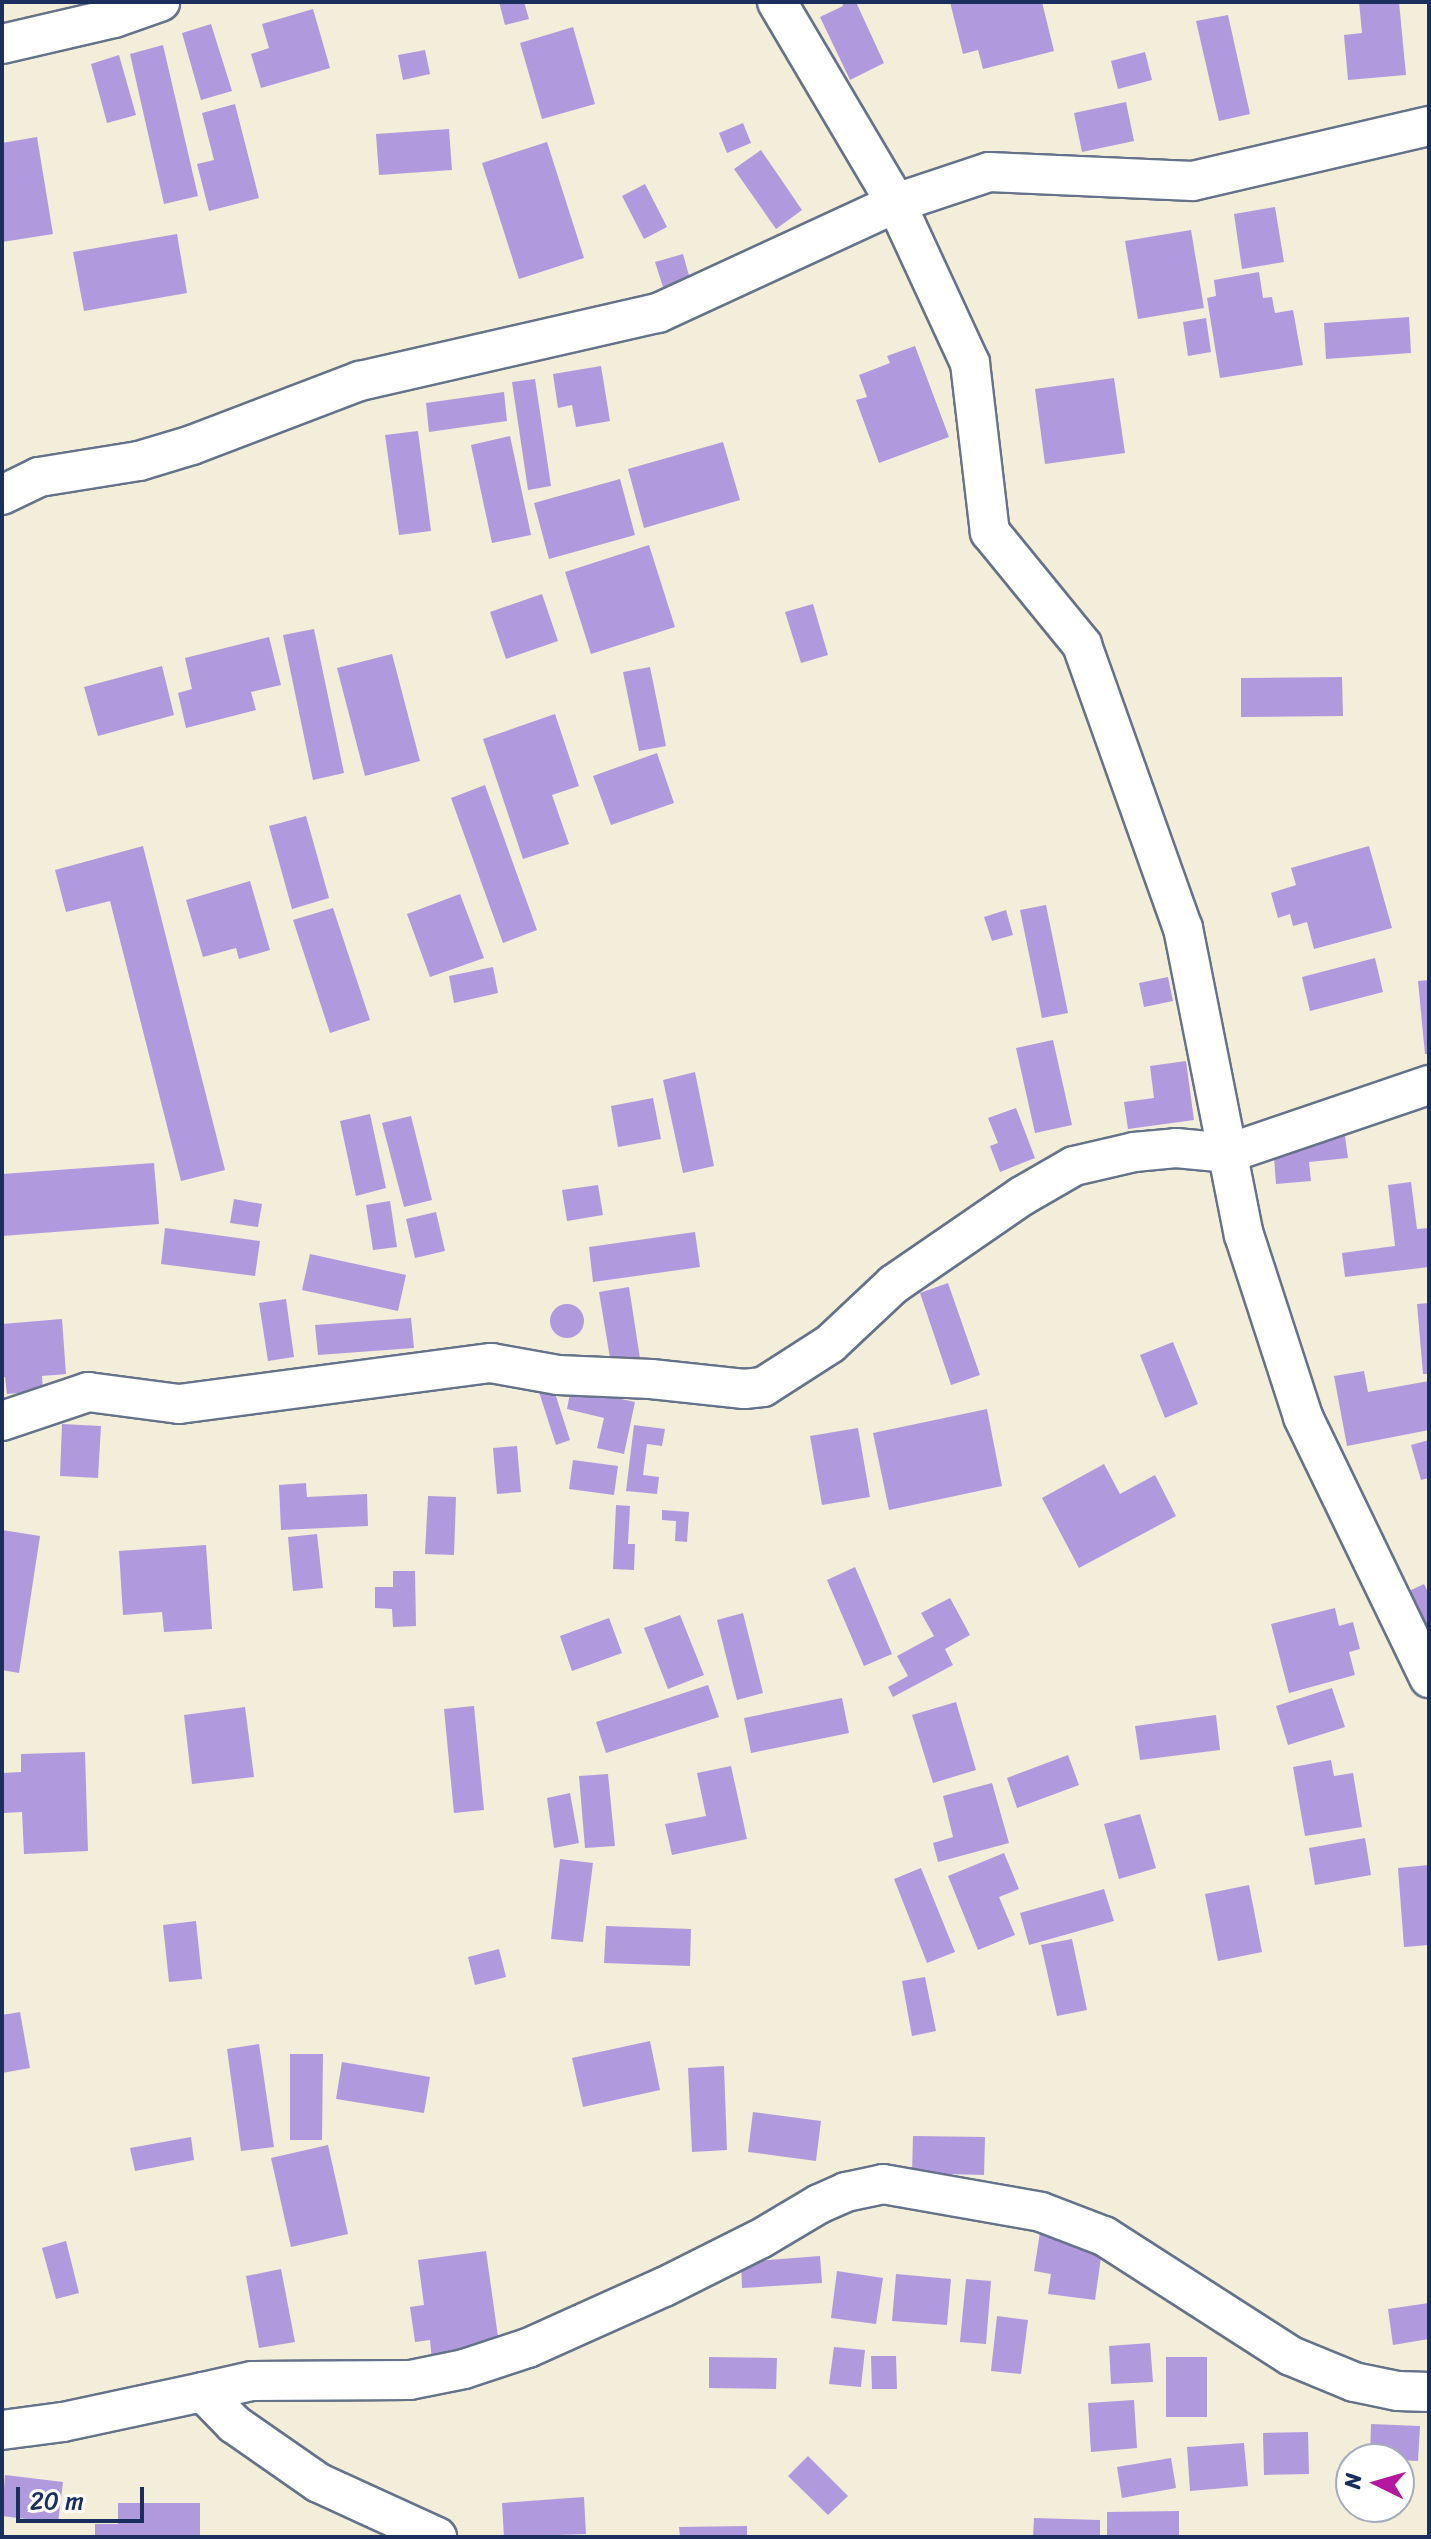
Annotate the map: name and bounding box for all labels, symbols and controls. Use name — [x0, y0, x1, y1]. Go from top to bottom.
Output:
north arrow — [1335, 2443, 1415, 2523]
scale bar — [20, 2471, 148, 2521]
text: N — [1332, 2472, 1373, 2490]
text: 20 m — [30, 2480, 84, 2522]

